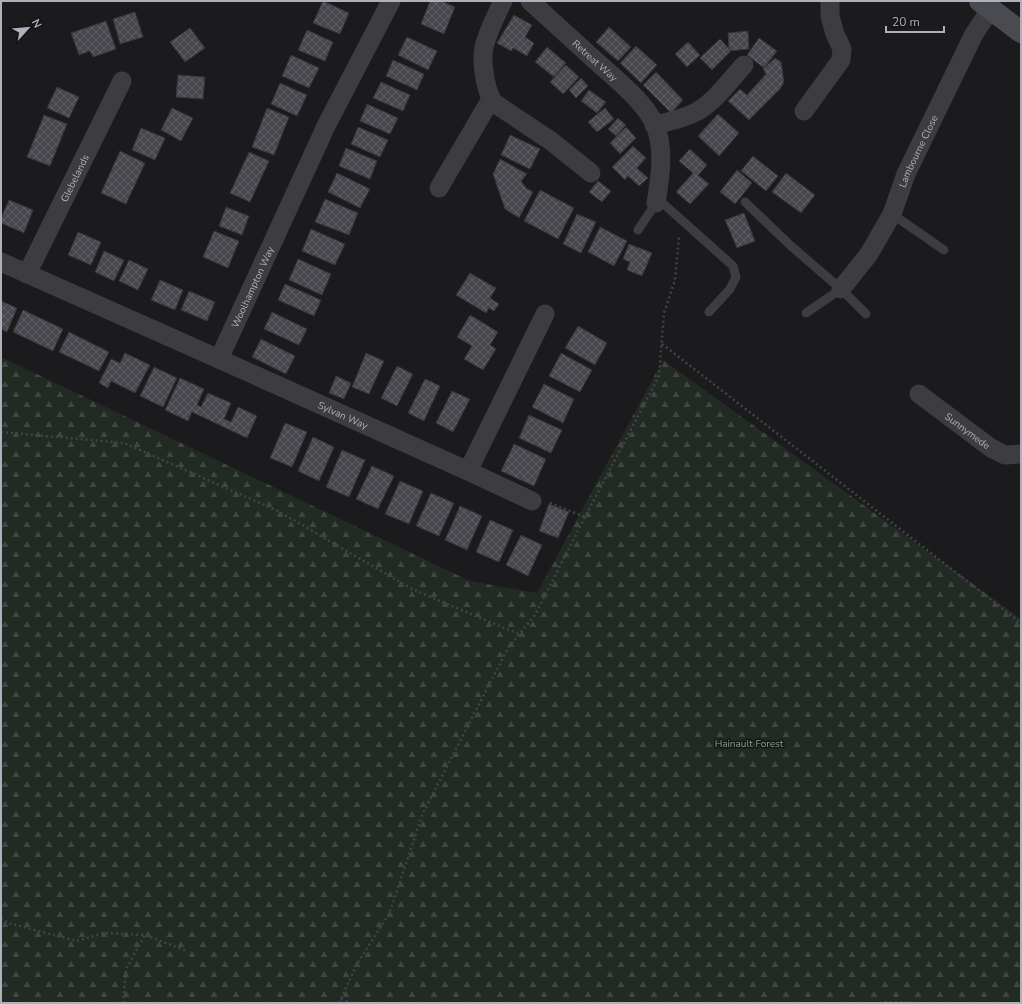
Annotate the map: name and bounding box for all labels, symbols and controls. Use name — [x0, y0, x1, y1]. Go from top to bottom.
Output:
north arrow — [8, 8, 48, 48]
scale bar — [886, 8, 944, 34]
text: 20 m — [892, 14, 920, 30]
text: N — [28, 17, 45, 31]
street label: Retreat Way — [569, 37, 621, 85]
street label: Lambourne Close — [896, 113, 942, 190]
street label: Glebelands — [58, 152, 93, 205]
street label: Woolhampton Way — [228, 244, 278, 330]
street label: Sylvan Way — [315, 398, 371, 433]
street label: Sunnymede — [942, 410, 993, 453]
park label: Hainault Forest — [715, 737, 784, 751]

